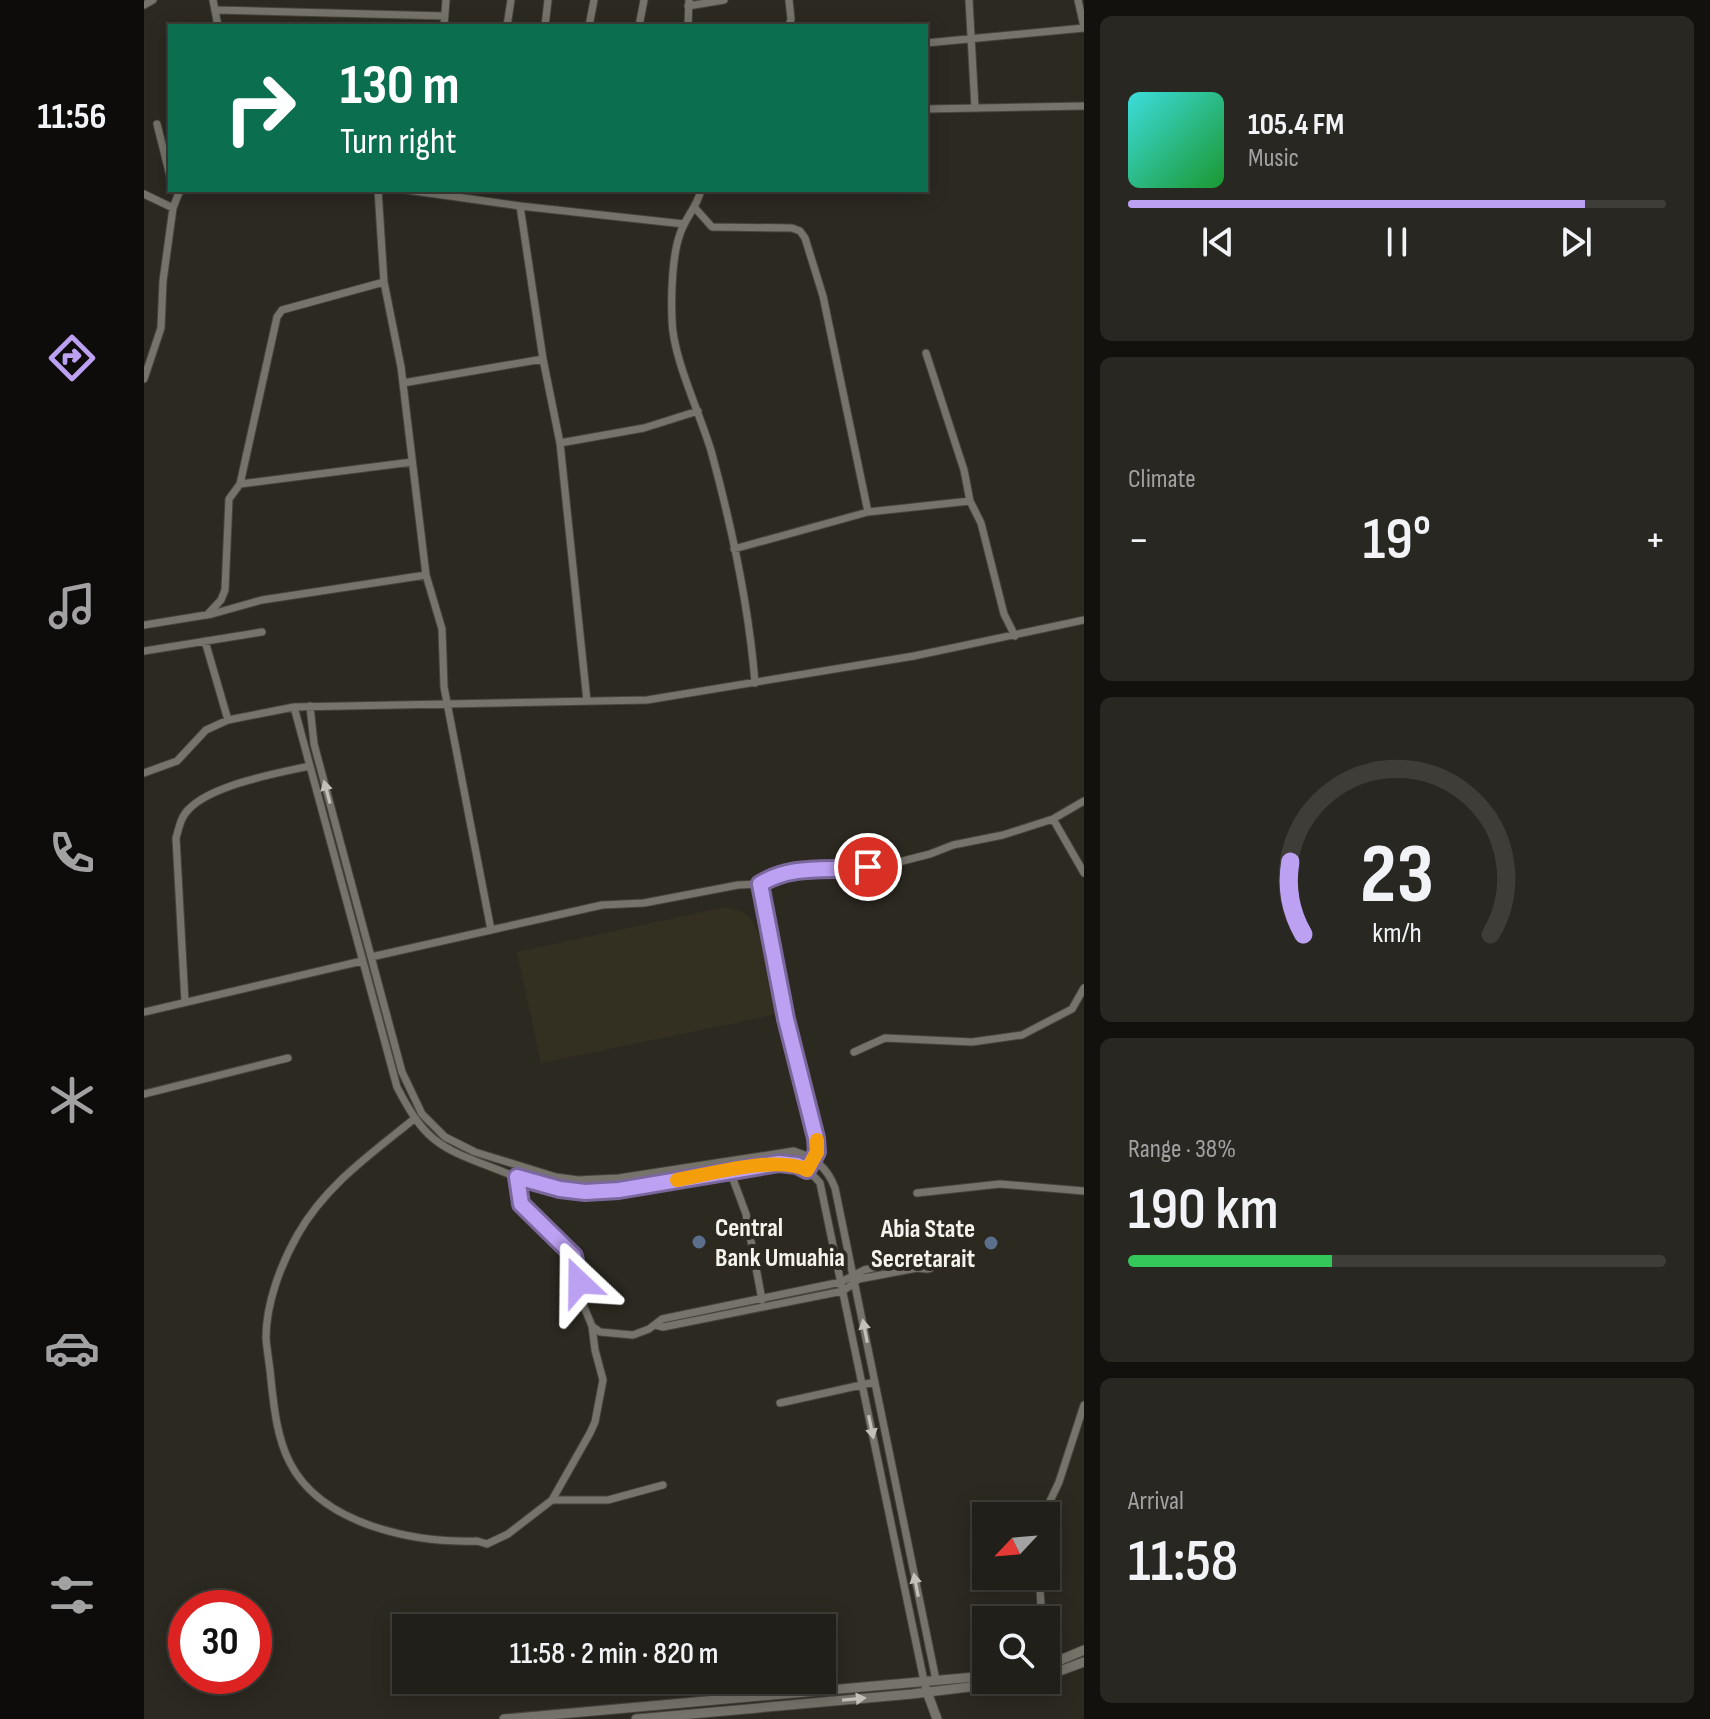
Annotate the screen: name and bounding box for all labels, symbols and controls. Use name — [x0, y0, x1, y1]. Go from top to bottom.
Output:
text: 130 m — [340, 53, 460, 120]
icon: right — [208, 56, 312, 160]
text: 11:56 — [37, 96, 107, 139]
text: 105.4 FM — [1248, 107, 1344, 143]
text: Turn right — [340, 121, 457, 164]
text: Music — [1248, 143, 1299, 174]
icon: previous — [1196, 220, 1240, 264]
icon: pause — [1375, 220, 1419, 264]
icon: next — [1554, 220, 1598, 264]
icon: directions — [44, 330, 100, 386]
text: Climate — [1128, 464, 1196, 495]
text: 19° — [1363, 504, 1431, 576]
text: − — [1128, 514, 1150, 567]
text: + — [1644, 514, 1666, 567]
icon: music — [44, 578, 100, 634]
one-way arrow — [320, 780, 332, 805]
icon: phone — [44, 825, 100, 881]
text: 23 — [1360, 826, 1434, 926]
pin — [834, 833, 902, 901]
icon: arrive — [846, 845, 890, 889]
text: km/h — [1372, 917, 1422, 952]
icon: climate — [44, 1072, 100, 1128]
text: Range · 38% — [1128, 1134, 1236, 1165]
text: 190 km — [1128, 1174, 1279, 1246]
place label: Central Bank Umuahia — [715, 1213, 845, 1274]
place label: Abia State Secretarait — [871, 1214, 975, 1275]
marker: Central Bank Umuahia — [690, 1233, 708, 1251]
marker: Abia State Secretarait — [982, 1234, 1000, 1252]
position arrow — [537, 1240, 621, 1324]
one-way arrow — [858, 1318, 870, 1343]
icon: car — [44, 1320, 100, 1376]
one-way arrow — [865, 1415, 878, 1440]
text: Arrival — [1128, 1486, 1184, 1517]
north arrow — [972, 1502, 1060, 1590]
map controls — [972, 1502, 1060, 1694]
text: 11:58 — [1128, 1526, 1238, 1598]
icon: filters — [44, 1567, 100, 1623]
one-way arrow — [910, 1573, 922, 1598]
speed limit sign: 30 — [168, 1590, 272, 1694]
button: search — [972, 1606, 1060, 1694]
text: 11:58 · 2 min · 820 m — [510, 1636, 718, 1672]
one-way arrow — [842, 1693, 867, 1706]

